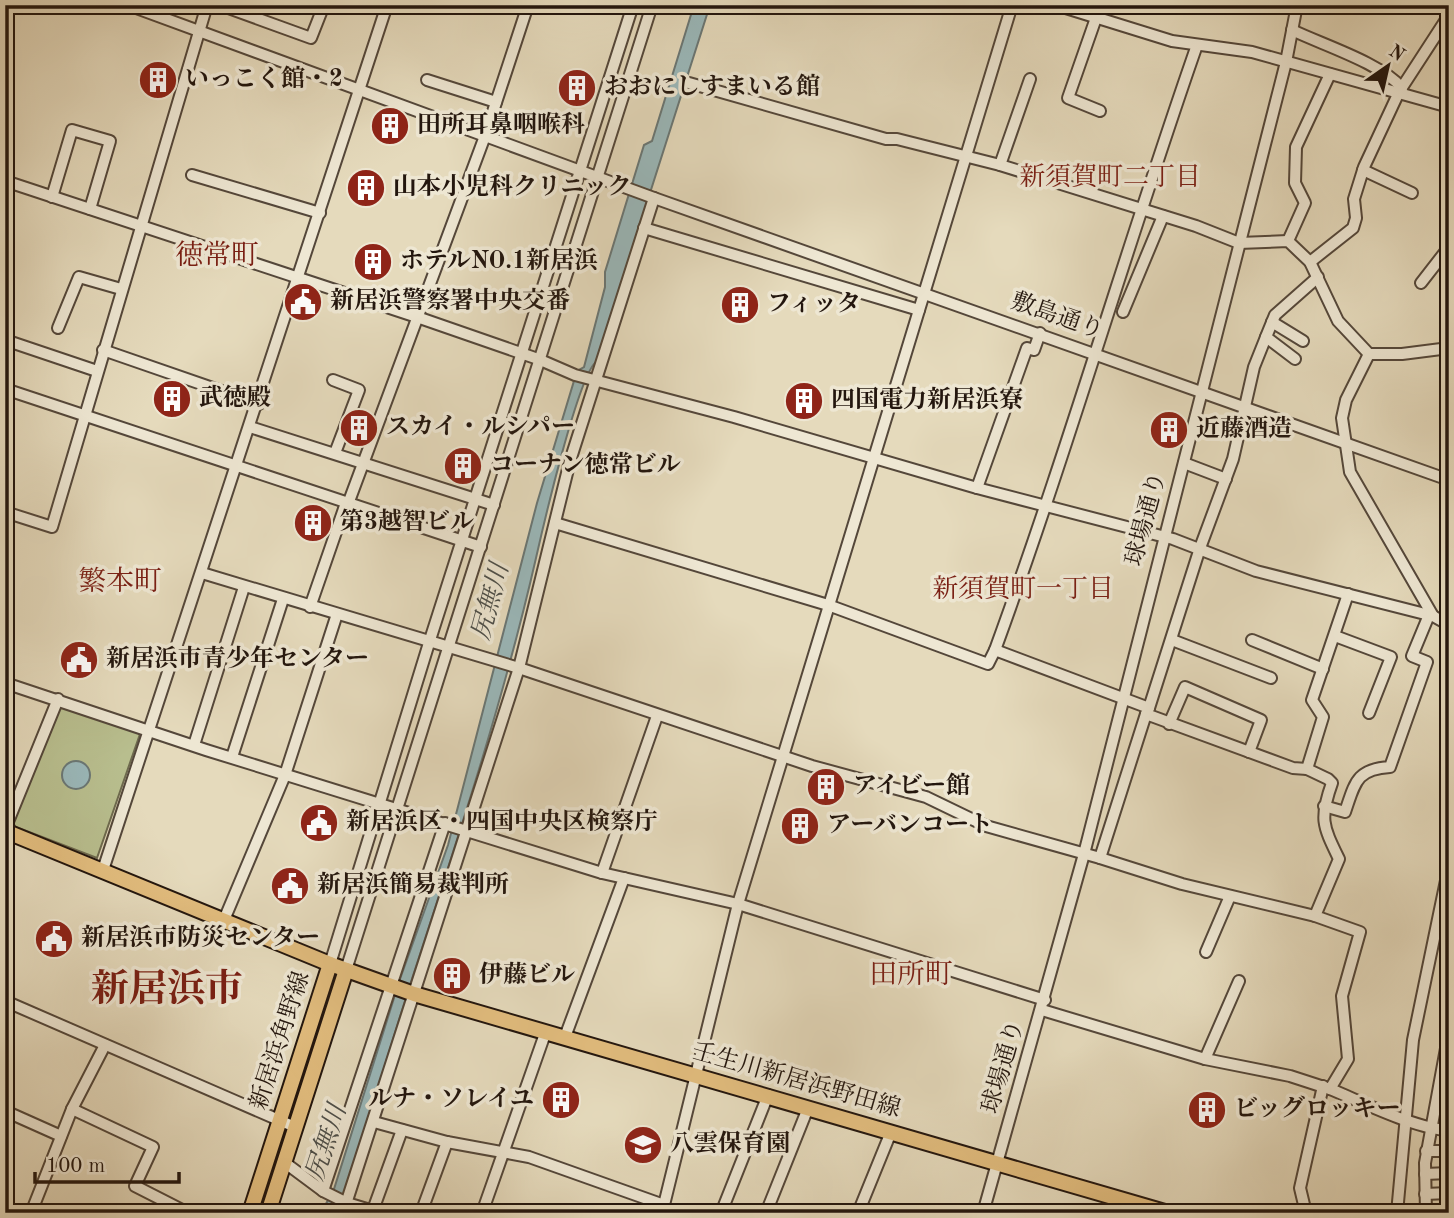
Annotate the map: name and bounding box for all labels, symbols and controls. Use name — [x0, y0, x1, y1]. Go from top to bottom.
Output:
north arrow — [1352, 32, 1422, 102]
text: N — [1385, 42, 1408, 66]
building icon: いっこく館・2 — [137, 59, 179, 101]
place label: いっこく館・2 — [185, 65, 343, 92]
building icon: おおにしすまいる館 — [556, 67, 598, 109]
place label: おおにしすまいる館 — [604, 73, 820, 100]
building icon: 田所耳鼻咽喉科 — [369, 105, 411, 147]
place label: 田所耳鼻咽喉科 — [417, 111, 585, 138]
district label: 新須賀町二丁目 — [1019, 163, 1201, 191]
building icon: 山本小児科クリニック — [345, 167, 387, 209]
place label: 山本小児科クリニック — [393, 173, 632, 200]
district label: 徳常町 — [175, 240, 259, 271]
building icon: ホテルNO.1新居浜 — [352, 241, 394, 283]
place label: ホテルNO.1新居浜 — [400, 247, 598, 274]
public building icon: 新居浜警察署中央交番 — [282, 281, 324, 323]
building icon: フィッタ — [719, 284, 761, 326]
place label: 新居浜警察署中央交番 — [330, 287, 570, 314]
street label: 敷島通り — [1008, 287, 1107, 344]
place label: フィッタ — [767, 291, 861, 317]
building icon: 武徳殿 — [151, 378, 193, 420]
building icon: 四国電力新居浜寮 — [783, 380, 825, 422]
place label: 武徳殿 — [199, 384, 271, 411]
place label: 四国電力新居浜寮 — [831, 386, 1023, 413]
building icon: スカイ・ルシパー — [338, 407, 380, 449]
building icon: 近藤酒造 — [1148, 409, 1190, 451]
place label: スカイ・ルシパー — [386, 414, 575, 440]
place label: 近藤酒造 — [1196, 415, 1292, 442]
building icon: コーナン徳常ビル — [442, 445, 484, 487]
place label: コーナン徳常ビル — [490, 451, 681, 478]
street label: 球場通り — [1120, 469, 1171, 568]
building icon: 第3越智ビル — [292, 502, 334, 544]
place label: 第3越智ビル — [340, 508, 474, 535]
water label: 尻無川 — [466, 558, 514, 643]
district label: 繁本町 — [78, 566, 162, 597]
district label: 新須賀町一丁目 — [932, 575, 1114, 603]
public building icon: 新居浜市青少年センター — [58, 639, 100, 681]
place label: 新居浜市青少年センター — [106, 645, 369, 672]
building icon: アイビー館 — [805, 766, 847, 808]
place label: アイビー館 — [853, 772, 970, 799]
public building icon: 新居浜区・四国中央区検察庁 — [298, 802, 340, 844]
building icon: アーバンコート — [779, 805, 821, 847]
place label: 新居浜区・四国中央区検察庁 — [346, 808, 658, 835]
place label: アーバンコート — [827, 813, 993, 838]
public building icon: 新居浜簡易裁判所 — [269, 865, 311, 907]
place label: 新居浜簡易裁判所 — [317, 871, 509, 898]
public building icon: 新居浜市防災センター — [33, 918, 75, 960]
place label: 新居浜市防災センター — [81, 924, 320, 951]
building icon: 伊藤ビル — [431, 955, 473, 997]
district label: 田所町 — [869, 959, 953, 990]
place label: 伊藤ビル — [479, 961, 575, 988]
district label: 新居浜市 — [91, 968, 243, 1010]
street label: 新居浜角野線 — [244, 968, 315, 1113]
street label: 球場通り — [976, 1017, 1029, 1116]
street label: 壬生川新居浜野田線 — [689, 1037, 904, 1122]
building icon: ルナ・ソレイユ — [540, 1079, 582, 1121]
place label: ルナ・ソレイユ — [368, 1086, 534, 1112]
building icon: ビッグロッキー — [1186, 1089, 1228, 1131]
place label: ビッグロッキー — [1234, 1095, 1401, 1122]
water label: 尻無川 — [301, 1098, 352, 1184]
school or university icon: 八雲保育園 — [622, 1124, 664, 1166]
place label: 八雲保育園 — [670, 1130, 790, 1157]
scale bar — [35, 1141, 178, 1185]
text: 100 m — [46, 1156, 105, 1177]

